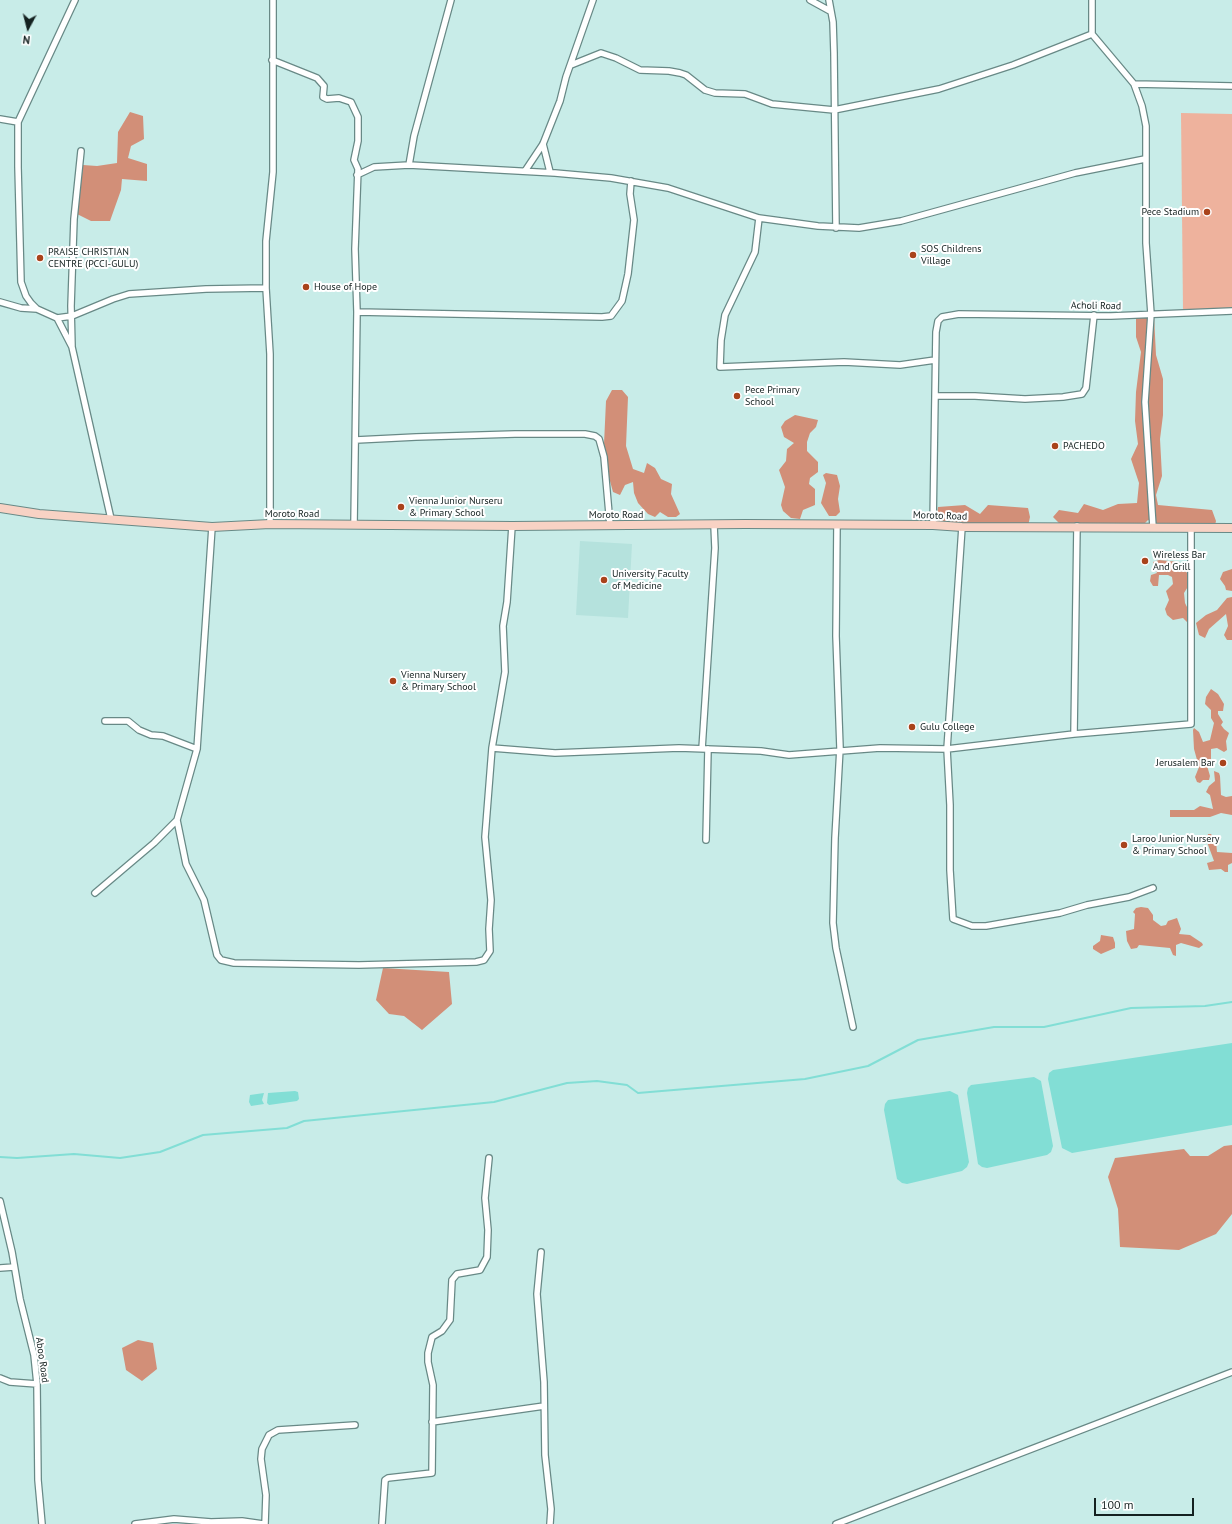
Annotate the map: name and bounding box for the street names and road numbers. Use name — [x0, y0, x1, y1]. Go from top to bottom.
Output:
street label: Acholi Road — [1071, 300, 1121, 312]
street label: Moroto Road — [265, 508, 319, 520]
street label: Moroto Road — [589, 509, 643, 521]
street label: Moroto Road — [913, 509, 967, 523]
street label: Aboo Road — [33, 1336, 51, 1384]

